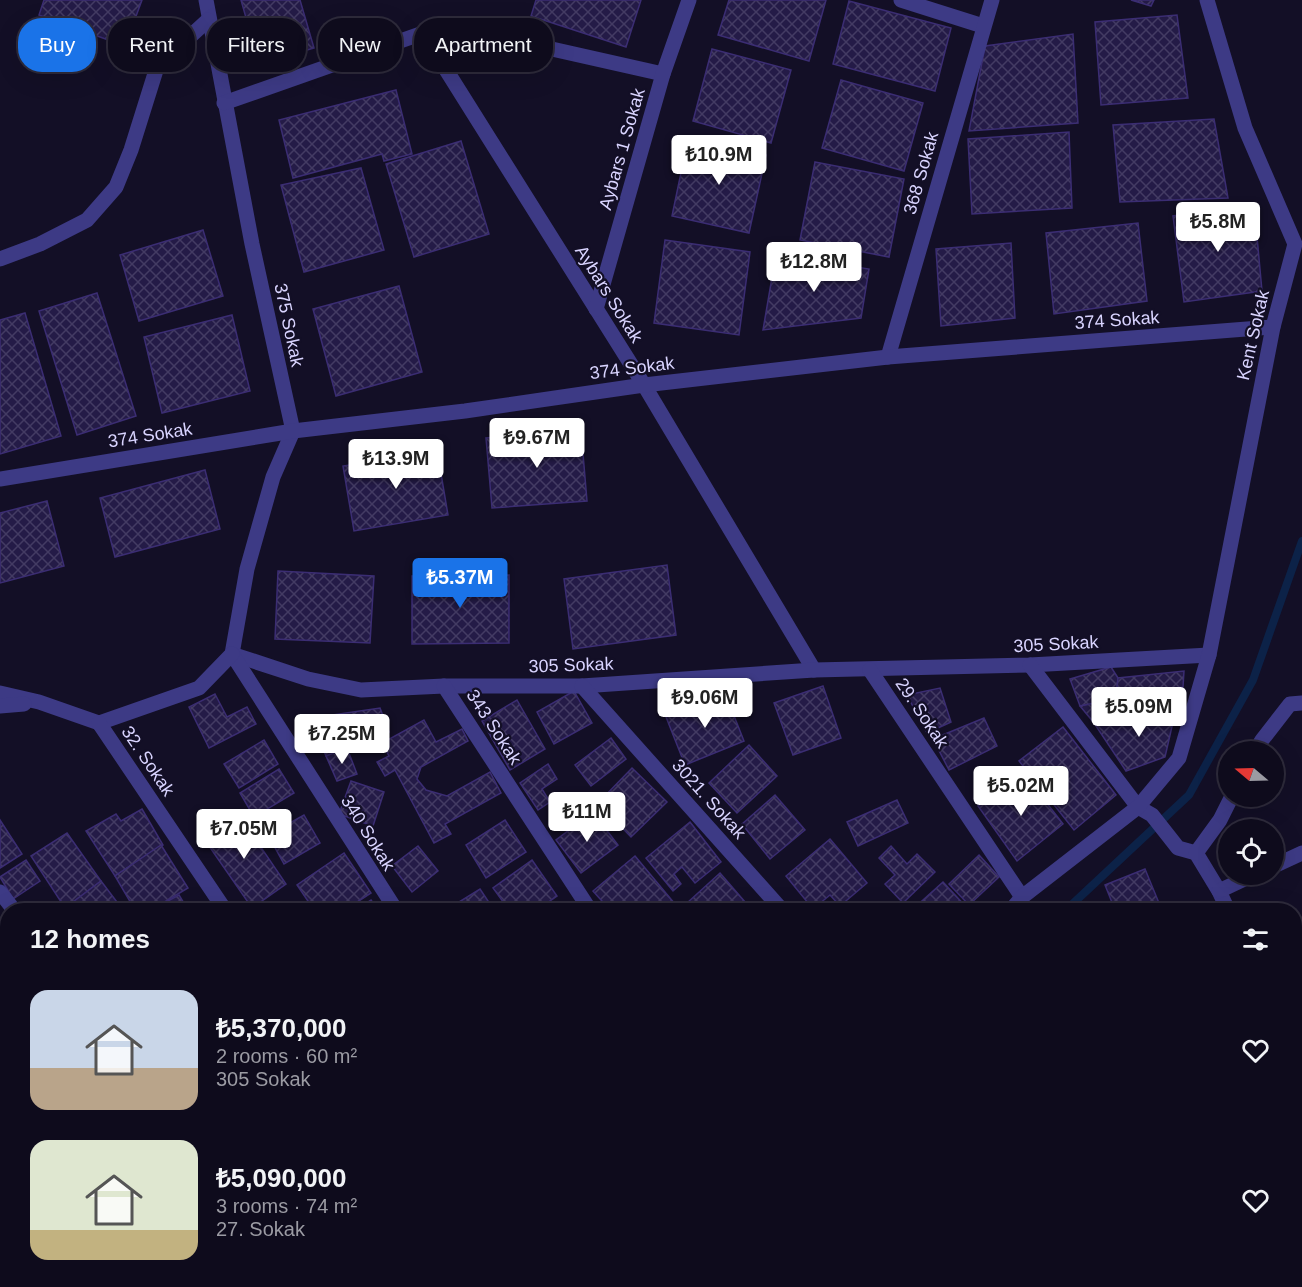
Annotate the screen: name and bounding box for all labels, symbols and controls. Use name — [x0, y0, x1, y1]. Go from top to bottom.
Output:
chip: Buy — [18, 18, 96, 72]
chip: Rent — [108, 18, 195, 72]
chip: Filters — [207, 18, 306, 72]
chip: New — [318, 18, 402, 72]
chip: Apartment — [414, 18, 553, 72]
street label: Aybars 1 Sokak — [595, 85, 649, 212]
street label: 368 Sokak — [900, 128, 943, 217]
pin: ₺10.9M — [670, 135, 768, 186]
text: ₺10.9M — [685, 143, 753, 165]
pin: ₺5.8M — [1176, 202, 1260, 253]
text: ₺5.8M — [1190, 210, 1246, 232]
street label: Aybars Sokak — [571, 242, 647, 347]
pin: ₺12.8M — [765, 242, 863, 293]
text: ₺12.8M — [780, 250, 848, 272]
street label: 375 Sokak — [270, 281, 308, 370]
street label: Kent Sokak — [1233, 287, 1273, 382]
street label: 374 Sokak — [1074, 307, 1161, 333]
street label: 374 Sokak — [589, 353, 676, 383]
street label: 374 Sokak — [106, 418, 195, 452]
pin: ₺9.67M — [488, 418, 586, 469]
text: ₺9.67M — [503, 426, 571, 448]
pin: ₺13.9M — [347, 439, 445, 490]
text: ₺13.9M — [362, 447, 430, 469]
pin: ₺5.37M — [411, 558, 509, 609]
text: ₺5.37M — [426, 566, 494, 588]
street label: 305 Sokak — [1013, 632, 1100, 656]
street label: 305 Sokak — [528, 653, 615, 676]
street label: 29. Sokak — [891, 674, 953, 753]
pin: ₺9.06M — [656, 678, 754, 729]
street label: 343 Sokak — [462, 686, 526, 769]
text: ₺9.06M — [671, 686, 739, 708]
pin: ₺5.09M — [1090, 687, 1188, 738]
text: ₺5.09M — [1105, 695, 1173, 717]
pin: ₺7.25M — [293, 714, 391, 765]
street label: 32. Sokak — [117, 722, 179, 801]
text: ₺7.25M — [308, 722, 376, 744]
north arrow — [1218, 741, 1284, 807]
map controls — [1218, 741, 1284, 885]
street label: 3021. Sokak — [668, 755, 751, 844]
pin: ₺5.02M — [972, 766, 1070, 817]
text: ₺5.02M — [987, 774, 1055, 796]
street label: 340 Sokak — [337, 792, 400, 875]
pin: ₺11M — [551, 792, 623, 843]
text: ₺11M — [562, 800, 612, 822]
pin: ₺7.05M — [195, 809, 293, 860]
text: ₺7.05M — [210, 817, 278, 839]
button: locate — [1218, 819, 1284, 885]
icon: filters — [1239, 923, 1272, 956]
text: 12 homes — [30, 924, 150, 954]
text: ₺5,370,000 — [216, 1013, 347, 1043]
icon: home — [78, 1014, 150, 1086]
icon: heart — [1239, 1034, 1272, 1067]
text: 2 rooms · 60 m² — [216, 1045, 357, 1067]
text: 305 Sokak — [216, 1068, 311, 1090]
text: ₺5,090,000 — [216, 1163, 347, 1193]
icon: home — [78, 1164, 150, 1236]
icon: heart — [1239, 1184, 1272, 1217]
text: 3 rooms · 74 m² — [216, 1195, 357, 1217]
text: 27. Sokak — [216, 1218, 305, 1240]

